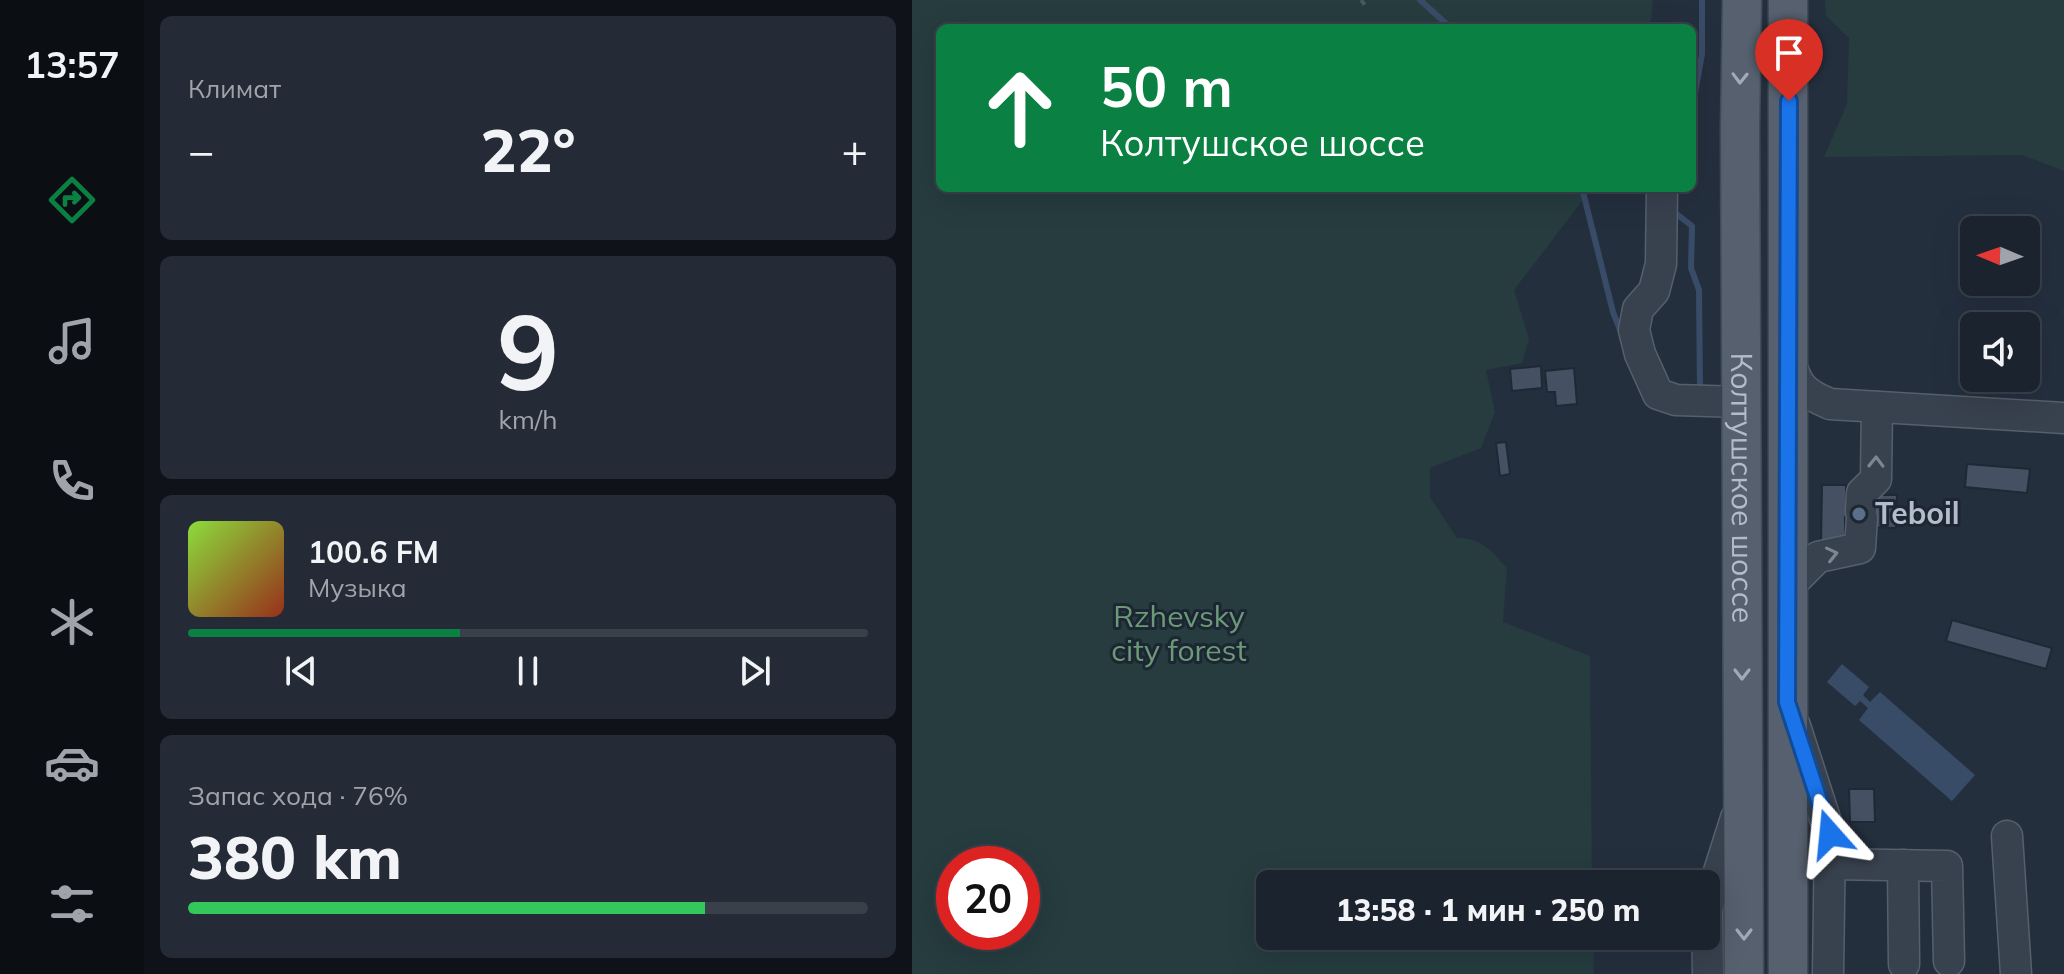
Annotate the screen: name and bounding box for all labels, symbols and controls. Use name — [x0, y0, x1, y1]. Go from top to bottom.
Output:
pin — [1755, 19, 1823, 101]
icon: arrive — [1767, 31, 1811, 75]
text: 13:57 — [24, 42, 120, 87]
text: 50 m — [1100, 51, 1233, 121]
icon: ahead — [968, 56, 1072, 160]
text: Климат — [188, 72, 281, 105]
one-way arrow — [1732, 72, 1749, 85]
text: 22° — [480, 112, 576, 187]
text: Колтушское шоссе — [1100, 120, 1425, 165]
text: − — [188, 123, 214, 178]
text: + — [842, 123, 868, 178]
icon: directions — [44, 172, 100, 228]
north arrow — [1960, 216, 2040, 296]
map controls — [1960, 216, 2040, 392]
text: 9 — [497, 285, 559, 416]
button: sound — [1960, 312, 2040, 392]
icon: music — [44, 313, 100, 369]
street label: Колтушское шоссе — [1723, 352, 1762, 623]
text: km/h — [499, 403, 557, 436]
icon: phone — [44, 453, 100, 509]
one-way arrow — [1867, 455, 1885, 468]
place label: Teboil — [1875, 494, 1960, 532]
marker: Teboil — [1850, 505, 1868, 523]
text: 100.6 FM — [308, 533, 439, 571]
one-way arrow — [1825, 546, 1839, 563]
text: Музыка — [308, 571, 407, 604]
icon: climate — [44, 594, 100, 650]
park label: Rzhevsky city forest — [1111, 597, 1247, 669]
icon: previous — [279, 649, 323, 693]
icon: pause — [506, 649, 550, 693]
icon: next — [733, 649, 777, 693]
one-way arrow — [1733, 668, 1751, 681]
icon: car — [44, 735, 100, 791]
text: Запас хода · 76% — [188, 779, 408, 812]
position arrow — [1788, 792, 1872, 876]
text: 380 km — [188, 819, 402, 894]
speed limit sign: 20 — [936, 846, 1040, 950]
icon: filters — [44, 876, 100, 932]
text: 13:58 · 1 мин · 250 m — [1336, 891, 1640, 929]
one-way arrow — [1735, 928, 1753, 941]

